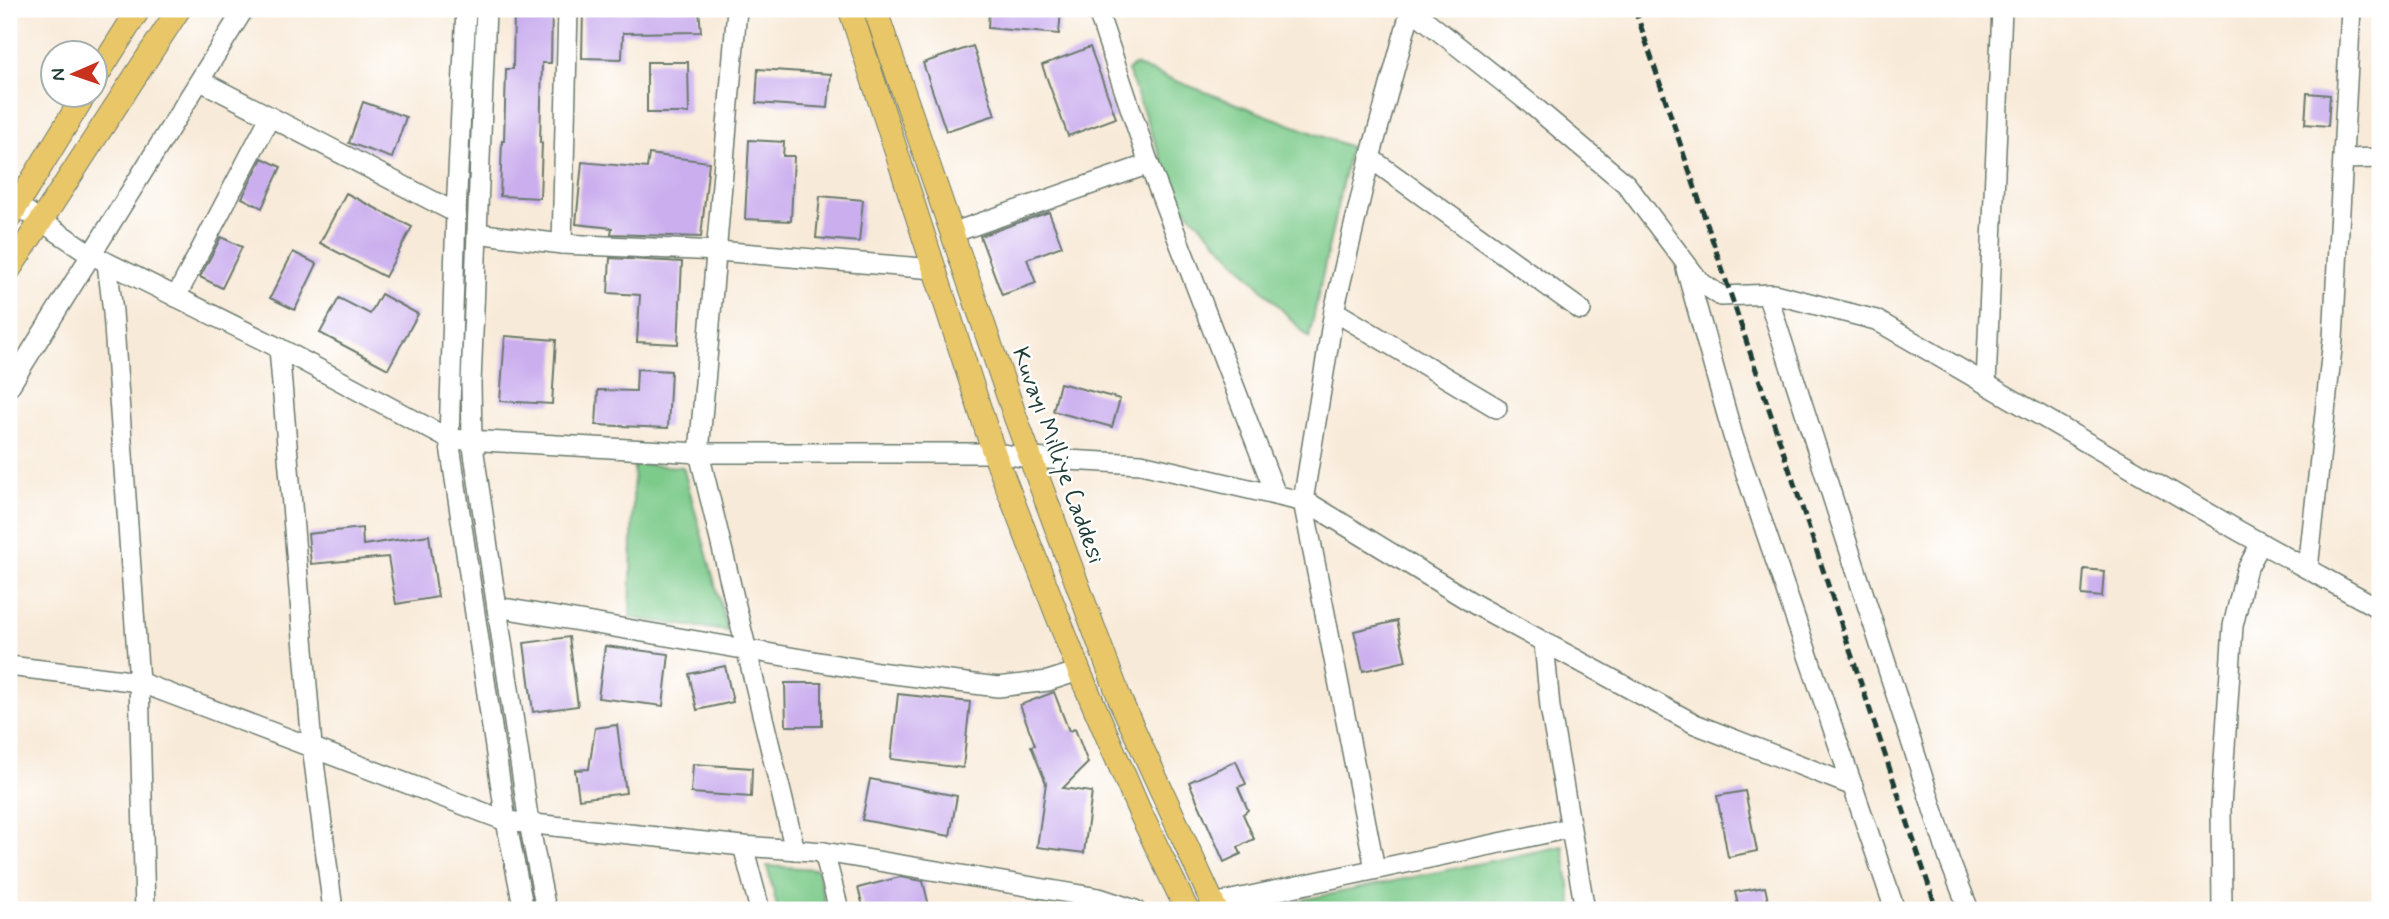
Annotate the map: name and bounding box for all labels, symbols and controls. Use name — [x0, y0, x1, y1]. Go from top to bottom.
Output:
north arrow — [38, 38, 108, 108]
text: N — [46, 68, 71, 81]
street label: Kuvayı Milliye Caddesi — [1004, 343, 1111, 568]

